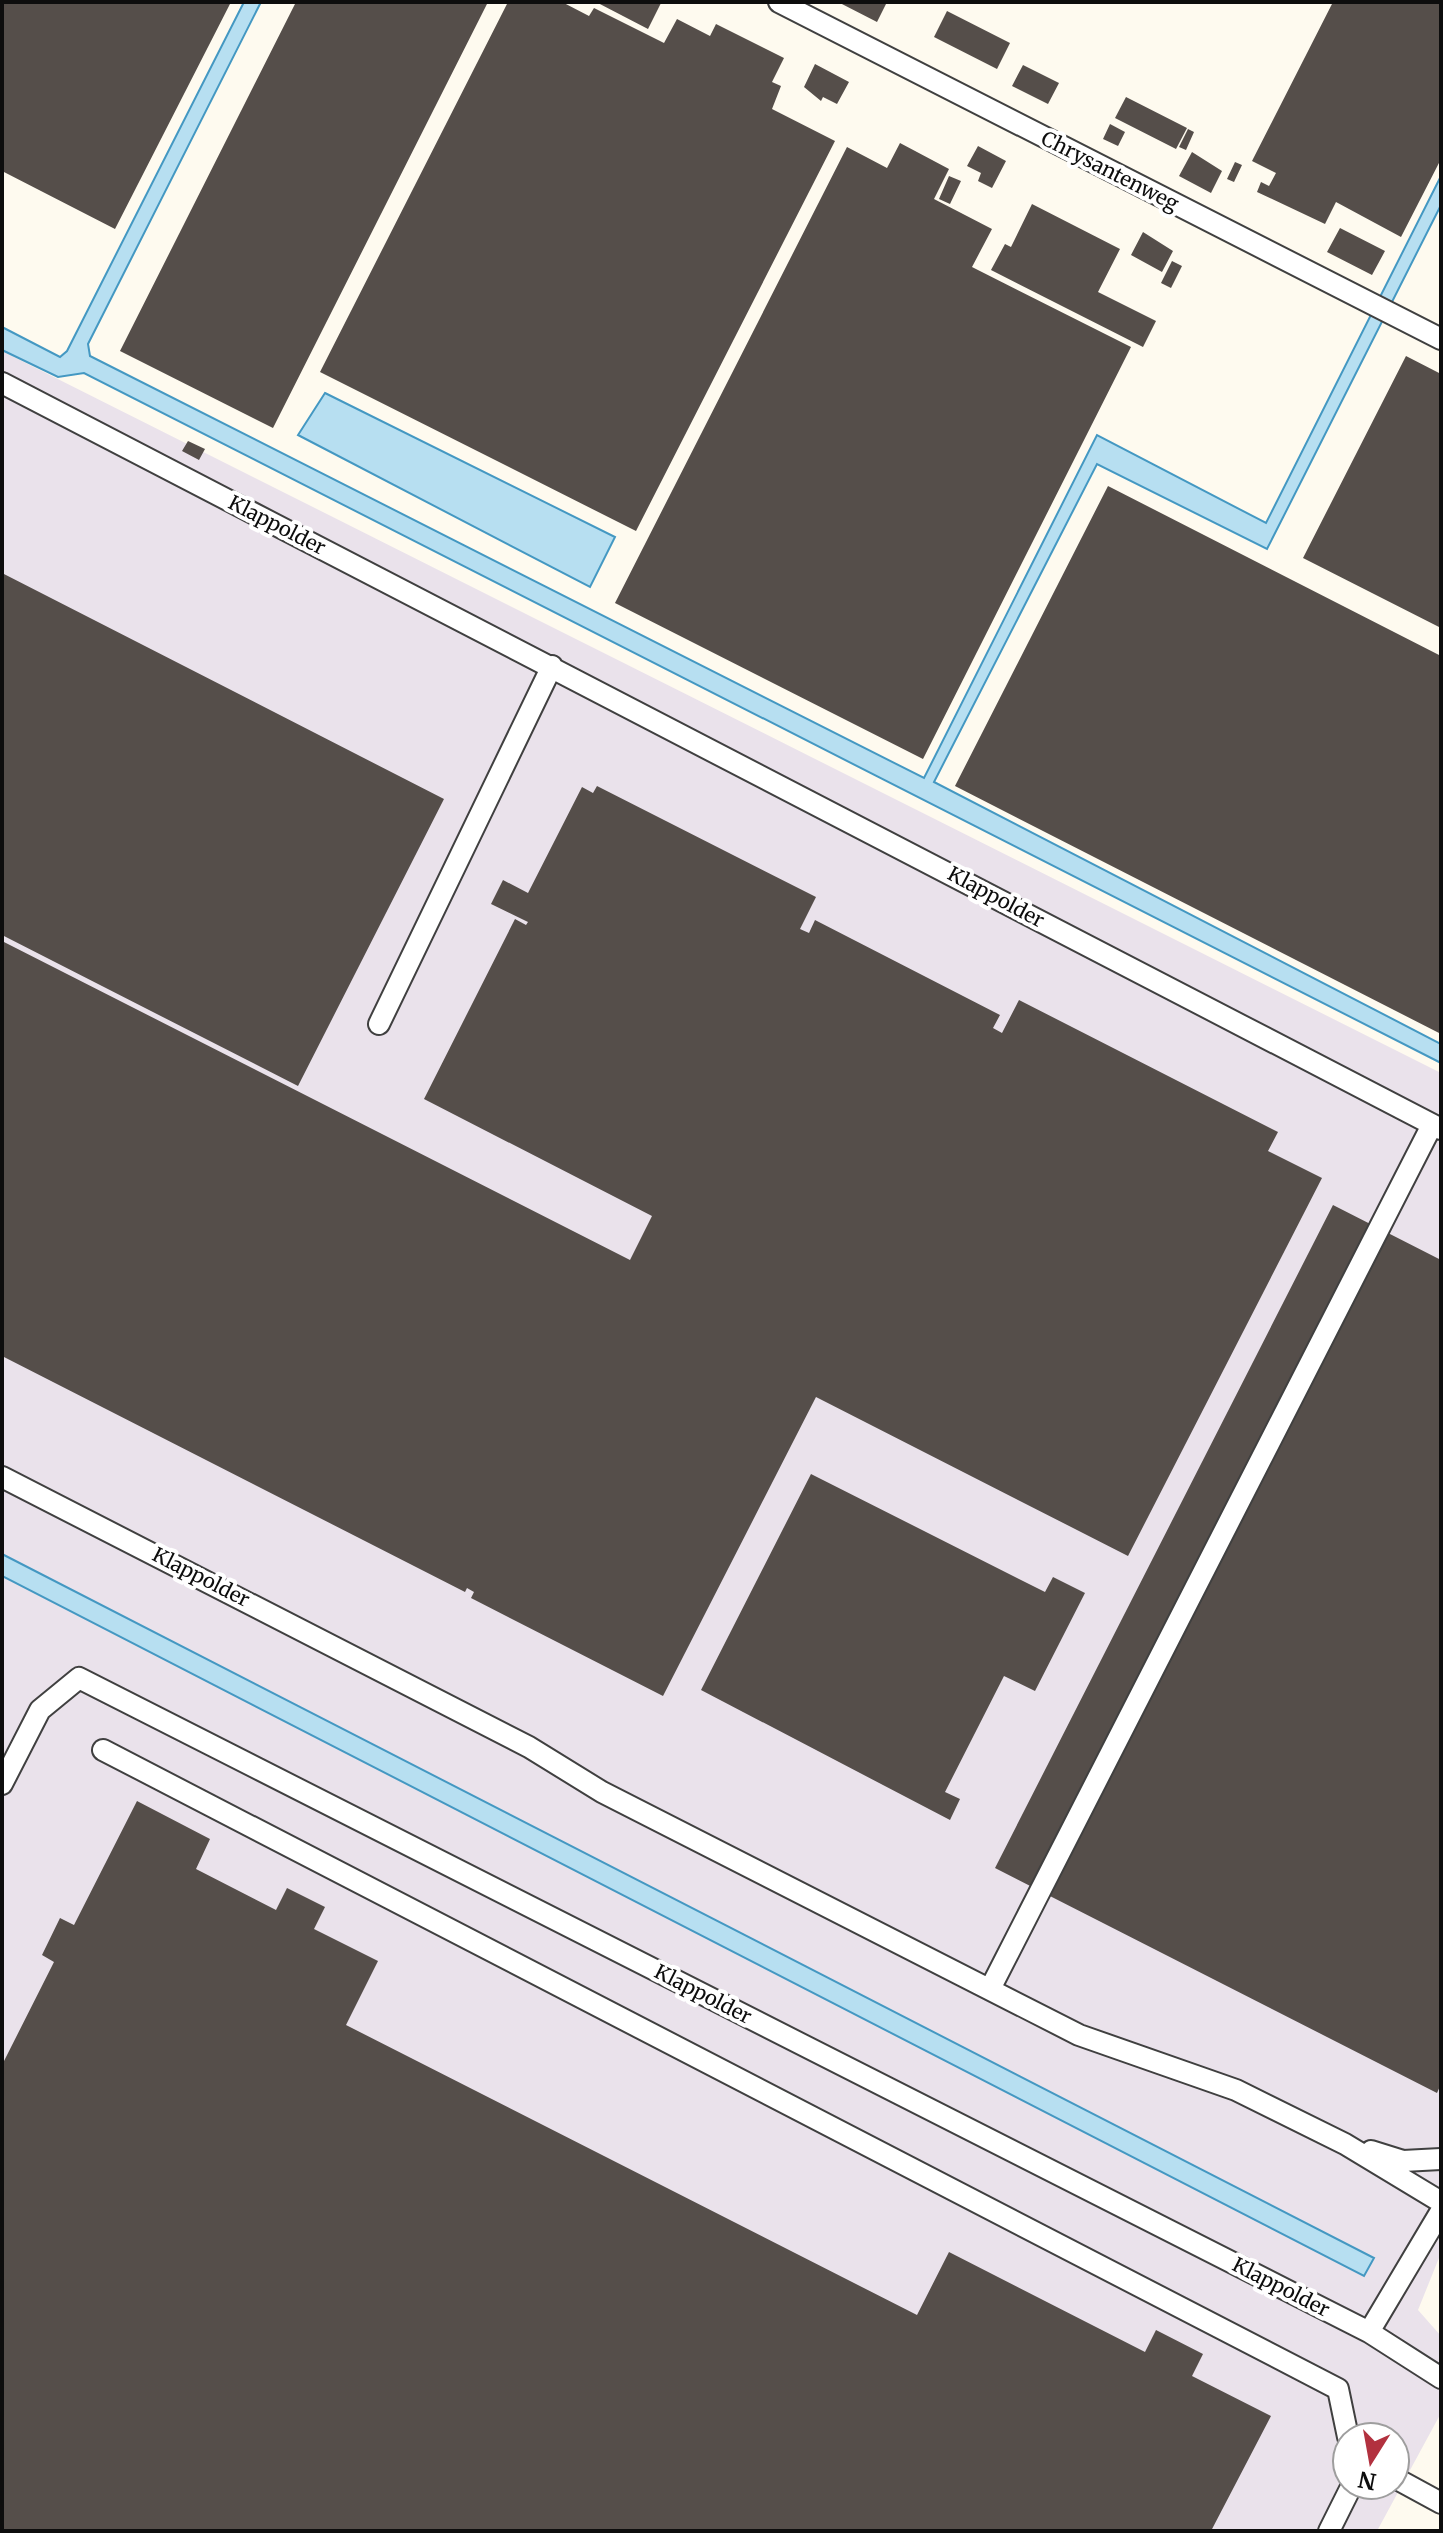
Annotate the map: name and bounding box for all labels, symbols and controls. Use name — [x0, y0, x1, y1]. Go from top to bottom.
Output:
street label: Chrysantenweg — [1037, 125, 1183, 216]
street label: Klappolder — [224, 489, 330, 560]
street label: Klappolder — [944, 861, 1049, 932]
street label: Klappolder — [148, 1541, 254, 1612]
street label: Klappolder — [650, 1958, 756, 2029]
street label: Klappolder — [1228, 2251, 1334, 2322]
north arrow — [1331, 2421, 1411, 2501]
text: N — [1355, 2465, 1378, 2496]

